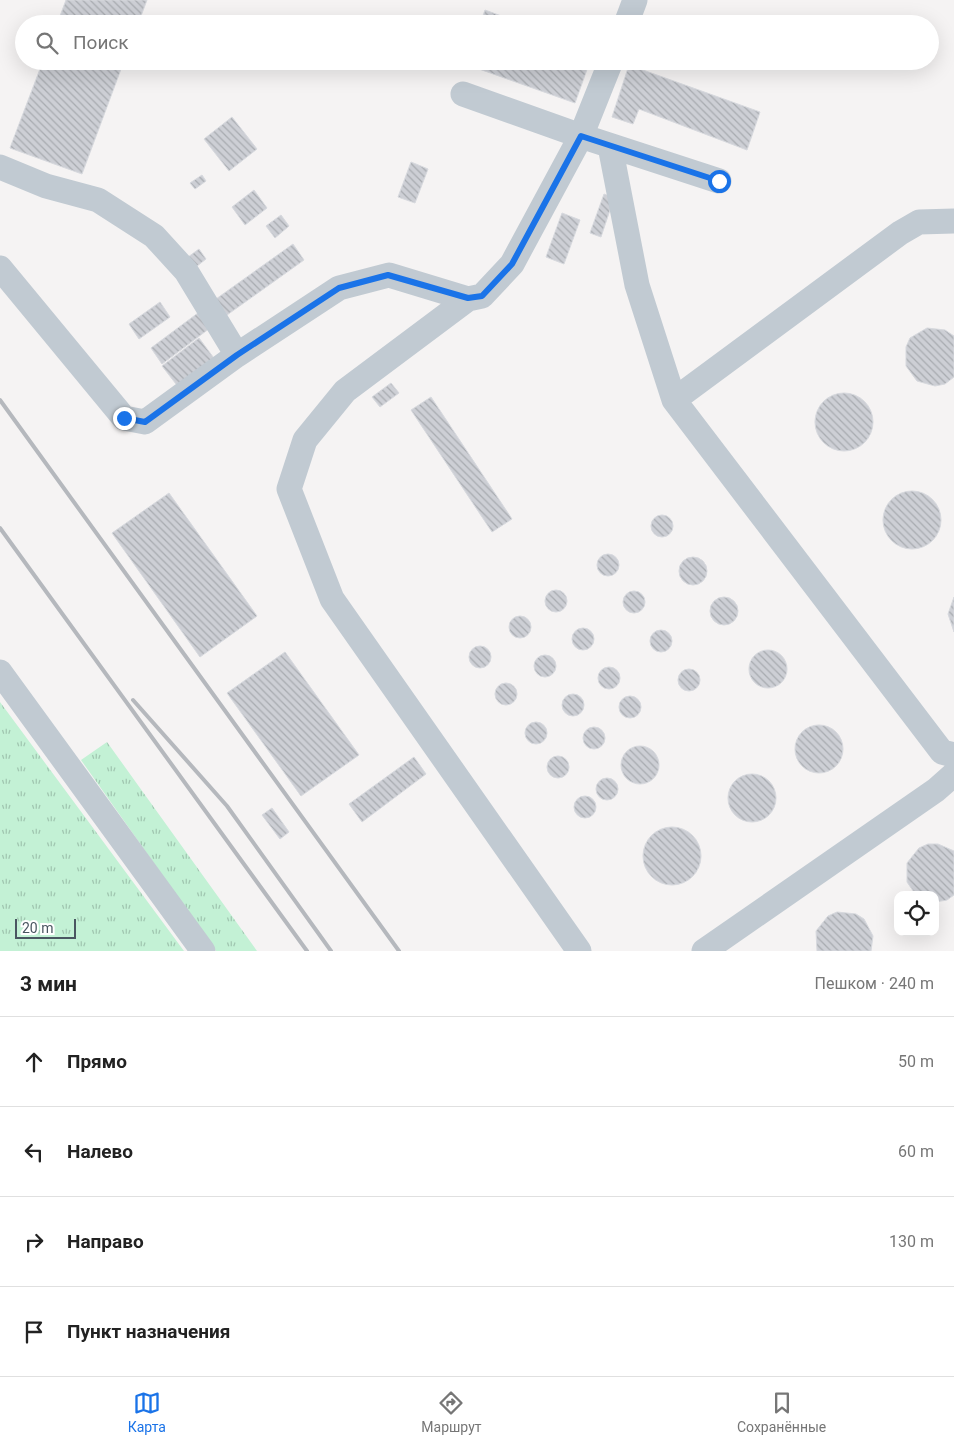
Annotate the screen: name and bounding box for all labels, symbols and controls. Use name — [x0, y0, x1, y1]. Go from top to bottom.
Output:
search box — [15, 15, 939, 70]
icon: search — [33, 29, 61, 57]
text: Поиск — [73, 31, 129, 54]
route start — [708, 170, 731, 193]
route end — [113, 407, 136, 430]
map controls — [894, 891, 939, 936]
button: locate — [894, 891, 939, 936]
scale bar — [15, 916, 76, 939]
text: 20 m — [22, 920, 54, 936]
text: 3 мин — [20, 972, 77, 996]
text: Пешком · 240 m — [815, 974, 934, 993]
icon: ahead — [20, 1048, 48, 1076]
text: Прямо — [67, 1050, 127, 1073]
text: 50 m — [898, 1052, 934, 1071]
icon: left — [20, 1138, 48, 1166]
text: Налево — [67, 1140, 133, 1163]
text: 60 m — [898, 1142, 934, 1161]
icon: right — [20, 1228, 48, 1256]
text: Направо — [67, 1230, 144, 1253]
text: 130 m — [889, 1232, 934, 1251]
icon: arrive — [20, 1318, 48, 1346]
text: Пункт назначения — [67, 1320, 230, 1343]
tab: Карта — [128, 1389, 166, 1435]
tab: Маршрут — [421, 1389, 482, 1435]
tab: Сохранённые — [737, 1389, 826, 1435]

